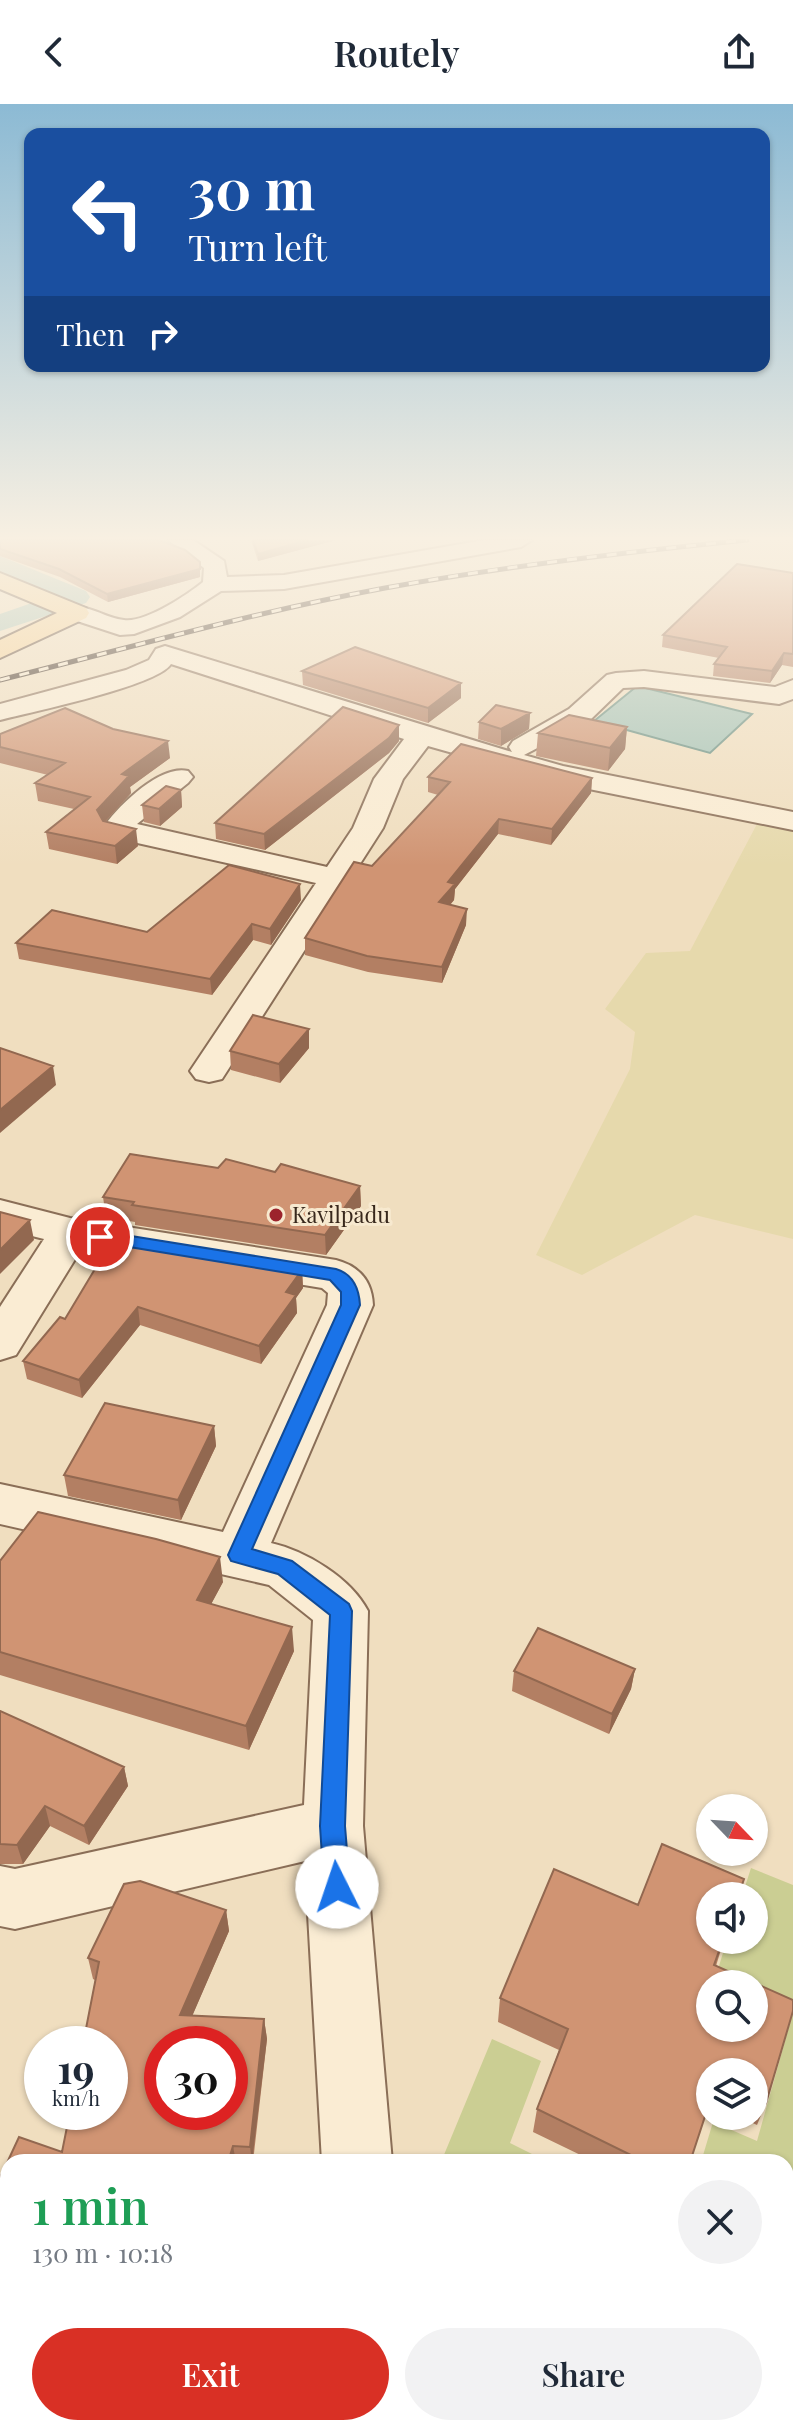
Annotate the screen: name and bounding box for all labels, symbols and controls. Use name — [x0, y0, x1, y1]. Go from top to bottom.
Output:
text: Routely — [333, 28, 460, 76]
icon: back — [32, 30, 76, 74]
icon: share — [717, 30, 761, 74]
text: 30 m — [188, 150, 315, 225]
icon: left — [56, 160, 160, 264]
text: Turn left — [188, 222, 327, 270]
icon: right — [141, 312, 185, 356]
text: Then — [56, 314, 125, 354]
place label: Kavilpadu — [292, 1199, 390, 1229]
pin — [66, 1203, 134, 1271]
marker: Kavilpadu — [267, 1206, 285, 1224]
icon: arrive — [78, 1215, 122, 1259]
north arrow — [696, 1794, 768, 1866]
map controls — [696, 1794, 768, 2130]
position arrow — [295, 1845, 379, 1929]
button: sound — [696, 1882, 768, 1954]
button: search — [696, 1970, 768, 2042]
speed limit sign: 30 — [144, 2026, 248, 2130]
text: 19 — [57, 2041, 95, 2094]
button: layers — [696, 2058, 768, 2130]
text: km/h — [52, 2084, 100, 2111]
text: 1 min — [32, 2173, 149, 2237]
button: close — [678, 2180, 762, 2264]
text: 130 m · 10:18 — [32, 2235, 173, 2270]
button: Exit — [32, 2328, 389, 2420]
button: Share — [405, 2328, 762, 2420]

